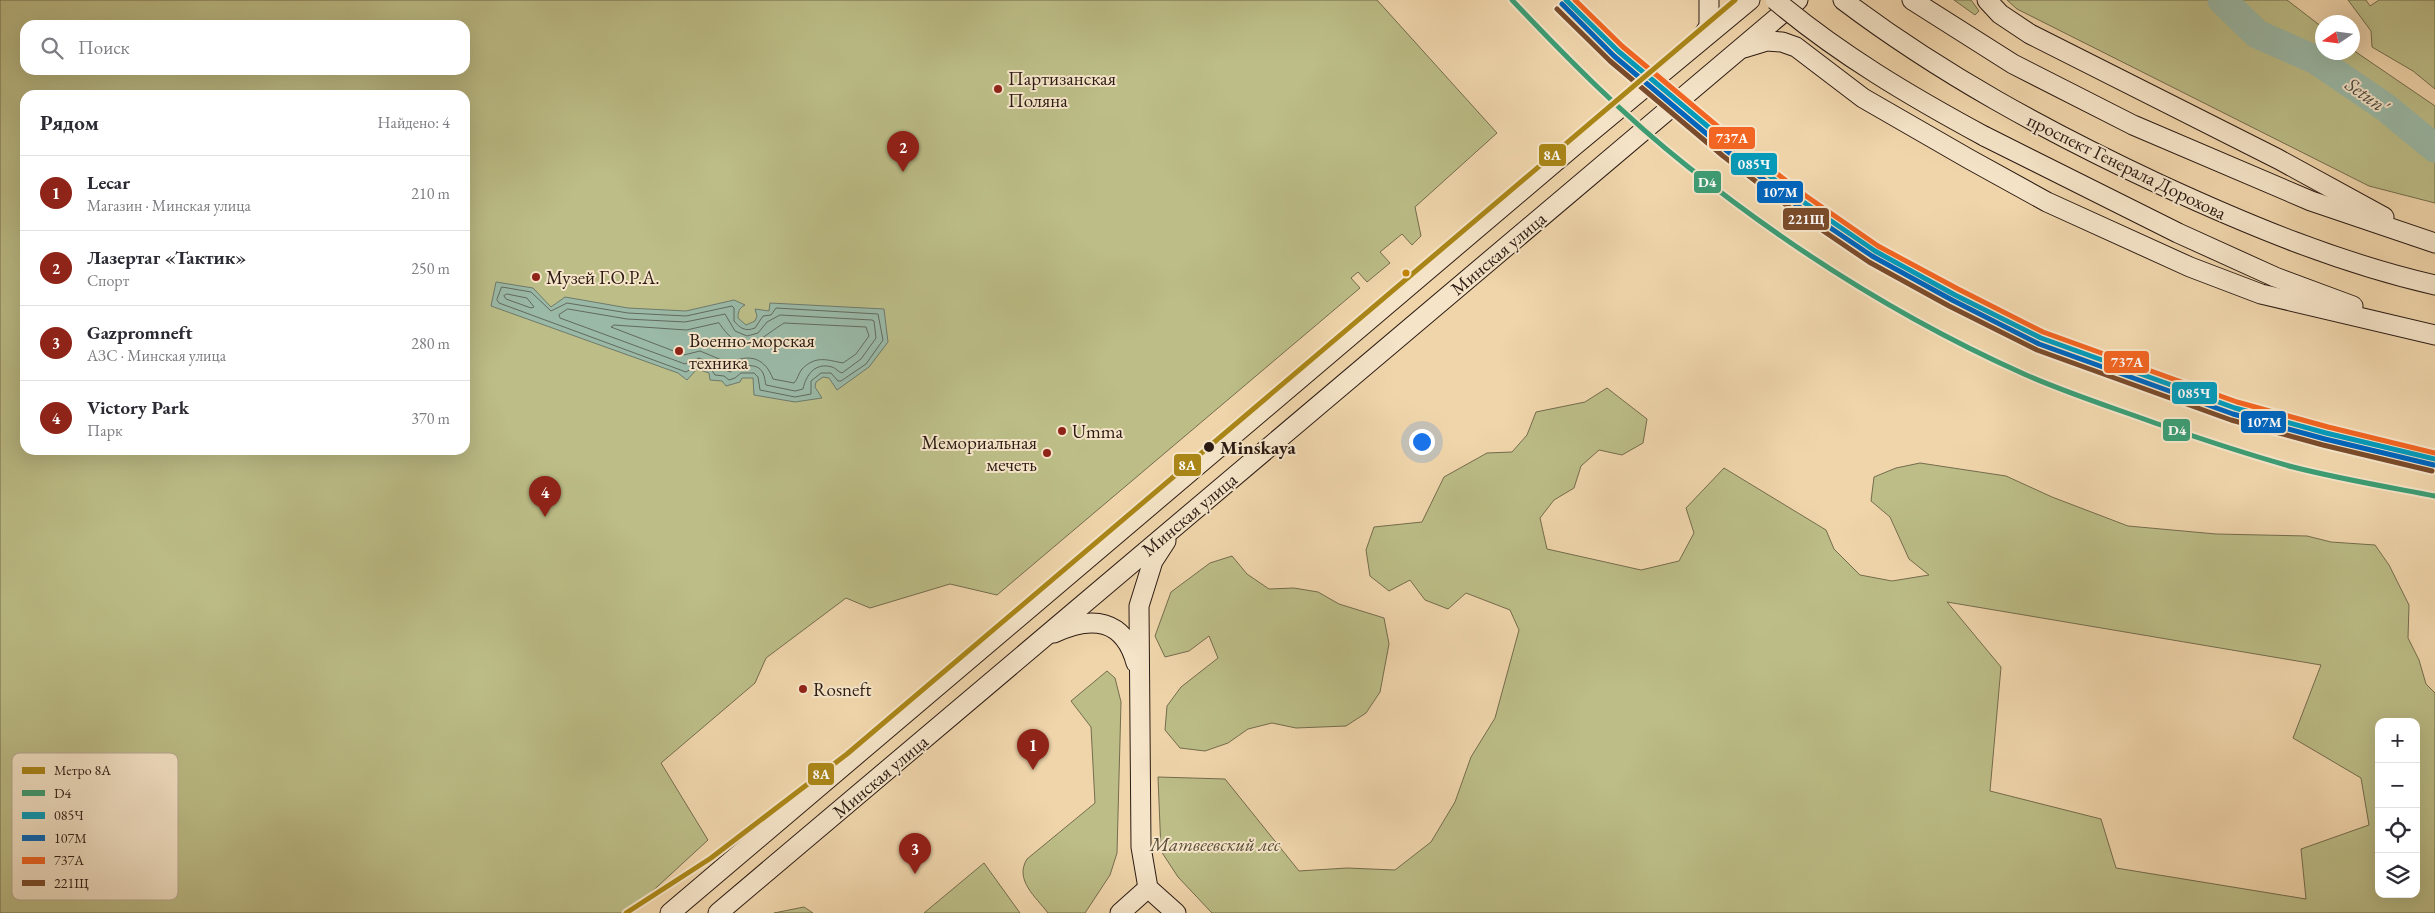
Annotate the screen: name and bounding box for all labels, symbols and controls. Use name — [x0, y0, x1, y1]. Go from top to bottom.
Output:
north arrow — [2315, 15, 2360, 60]
search box — [20, 20, 470, 75]
icon: search — [38, 34, 66, 62]
text: Поиск — [78, 35, 130, 60]
place label: Партизанская Поляна — [1008, 66, 1117, 113]
water label: Setun' — [2340, 70, 2395, 120]
marker: Партизанская Поляна — [992, 83, 1004, 95]
street label: проспект Генерала Дорохова — [2023, 107, 2231, 226]
text: Рядом — [40, 109, 99, 136]
text: Найдено: 4 — [378, 112, 450, 133]
line badge: 737А — [1708, 126, 1756, 150]
text: 737А — [1716, 129, 1749, 147]
pin: 2 — [887, 131, 919, 172]
line badge: 8А — [1538, 143, 1567, 167]
text: 8А — [1543, 146, 1562, 164]
line badge: 085Ч — [1730, 152, 1778, 176]
text: 085Ч — [1738, 155, 1770, 173]
text: Lecar — [87, 170, 130, 195]
line badge: D4 — [1693, 170, 1722, 194]
text: D4 — [1698, 173, 1717, 191]
line badge: 107М — [1756, 180, 1804, 204]
text: 1 — [52, 183, 60, 204]
text: 210 m — [411, 183, 450, 204]
text: 107М — [1762, 183, 1798, 201]
text: Магазин · Минская улица — [87, 195, 251, 216]
street label: Минская улица — [1445, 206, 1552, 301]
line badge: 221Щ — [1782, 207, 1830, 231]
text: 221Щ — [1788, 210, 1825, 228]
text: Лазертаг «Тактик» — [87, 245, 246, 270]
text: 2 — [52, 258, 60, 279]
text: 250 m — [411, 258, 450, 279]
place label: Музей Г.О.Р.А. — [546, 265, 660, 290]
unlabelled marker — [1401, 268, 1411, 278]
text: Спорт — [87, 270, 129, 291]
marker: Музей Г.О.Р.А. — [530, 271, 542, 283]
text: Gazpromneft — [87, 320, 193, 345]
place label: Военно-морская техника — [689, 328, 815, 375]
text: 3 — [52, 333, 60, 354]
text: 280 m — [411, 333, 450, 354]
text: АЗС · Минская улица — [87, 345, 226, 366]
marker: Военно-морская техника — [673, 345, 685, 357]
line badge: 737А — [2103, 350, 2150, 374]
text: 737А — [2111, 353, 2144, 371]
line badge: 085Ч — [2171, 381, 2218, 405]
text: 085Ч — [2178, 384, 2210, 402]
text: Victory Park — [87, 395, 189, 420]
text: 4 — [52, 408, 60, 429]
text: 370 m — [411, 408, 450, 429]
line badge: 107М — [2240, 410, 2287, 434]
text: 107М — [2246, 413, 2282, 431]
line badge: D4 — [2162, 418, 2191, 442]
place label: Umma — [1072, 419, 1124, 444]
text: Парк — [87, 420, 123, 441]
text: D4 — [2168, 421, 2187, 439]
marker: Umma — [1056, 425, 1068, 437]
your location — [1409, 429, 1435, 455]
place label: Мемориальная мечеть — [922, 430, 1037, 477]
place label: Minskaya — [1220, 435, 1297, 460]
marker: Minskaya — [1202, 440, 1216, 454]
marker: Мемориальная мечеть — [1041, 447, 1053, 459]
line badge: 8А — [1173, 453, 1202, 477]
text: 8А — [1178, 456, 1197, 474]
street label: Минская улица — [1136, 467, 1243, 562]
pin: 4 — [529, 476, 561, 517]
place label: Rosneft — [813, 677, 872, 702]
marker: Rosneft — [797, 683, 809, 695]
map controls — [2375, 718, 2420, 898]
button: + — [2375, 718, 2420, 763]
street label: Минская улица — [827, 729, 934, 824]
pin: 1 — [1017, 729, 1049, 770]
legend — [12, 753, 178, 900]
text: Метро 8А — [54, 761, 111, 779]
line badge: 8А — [807, 762, 835, 786]
button: − — [2375, 763, 2420, 808]
text: 8А — [812, 765, 831, 783]
text: D4 — [54, 784, 72, 802]
text: 085Ч — [54, 806, 84, 824]
button: locate — [2375, 808, 2420, 853]
text: 107М — [54, 829, 87, 847]
park label: Матвеевский лес — [1149, 832, 1281, 857]
pin: 3 — [899, 833, 931, 874]
text: 737А — [54, 851, 84, 869]
button: layers — [2375, 853, 2420, 898]
text: 221Щ — [54, 874, 89, 892]

